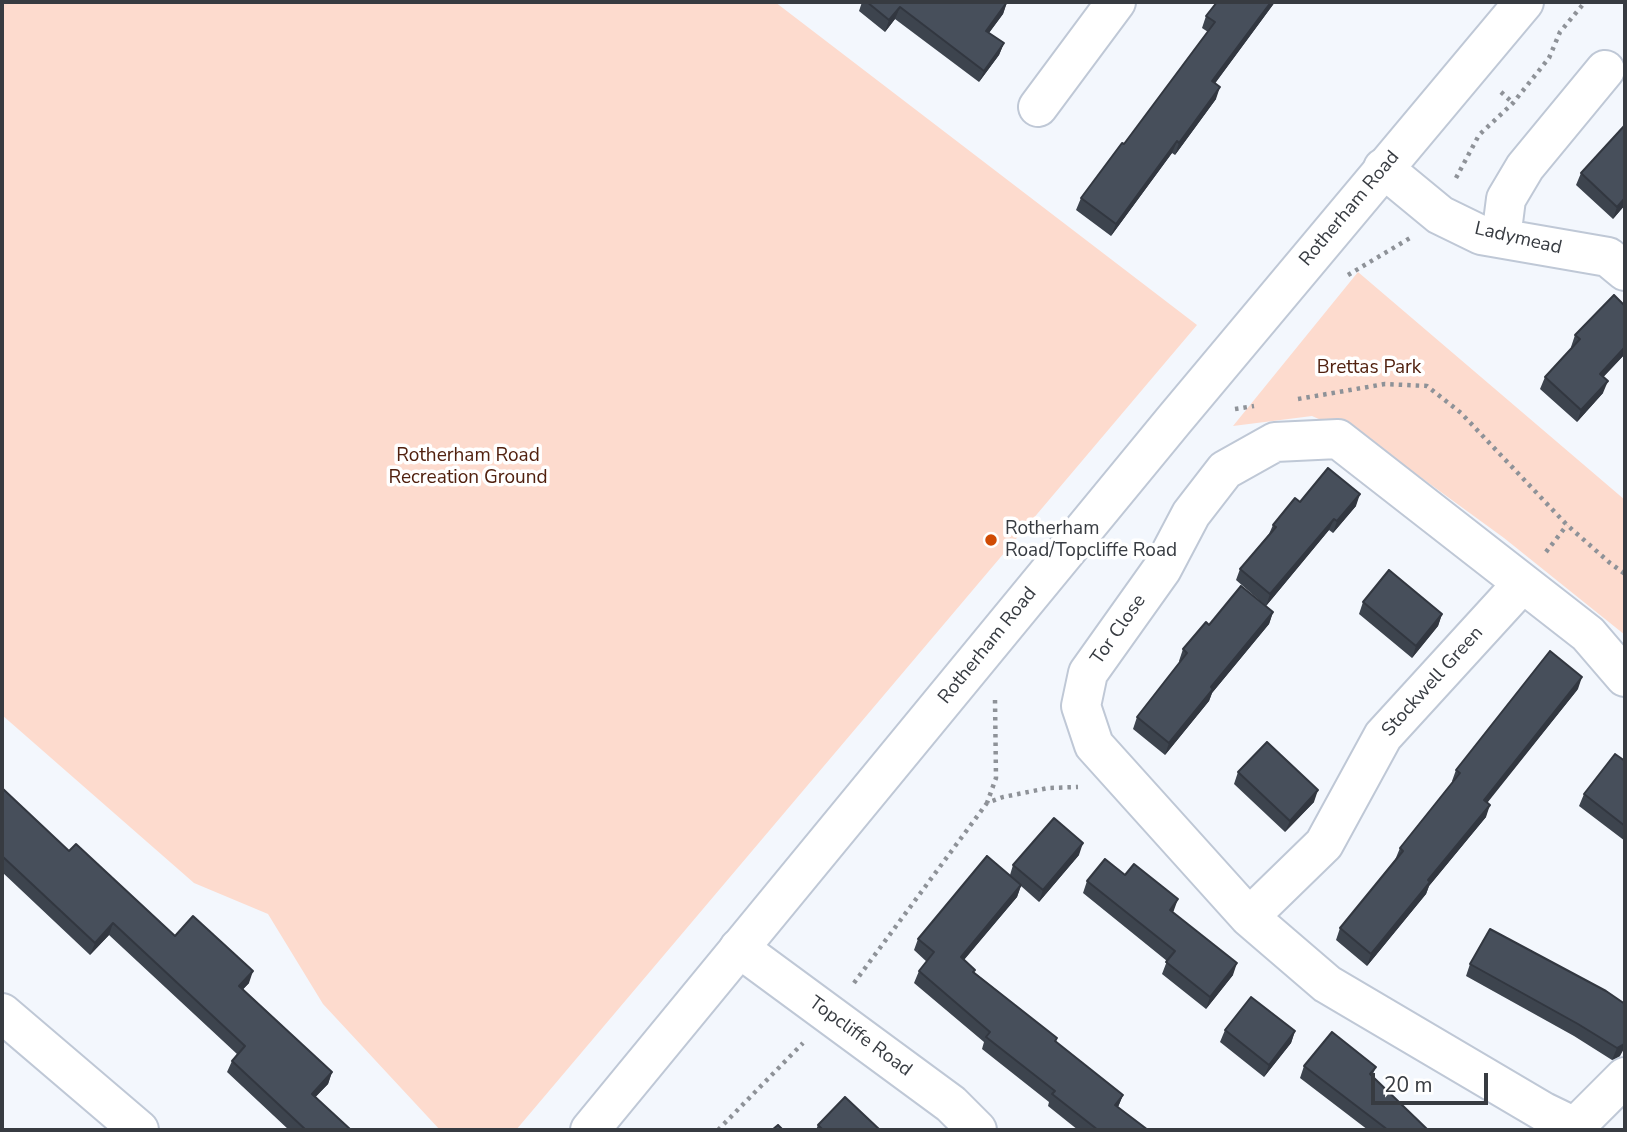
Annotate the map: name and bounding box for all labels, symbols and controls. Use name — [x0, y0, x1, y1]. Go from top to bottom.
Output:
street label: Rotherham Road — [1295, 147, 1405, 271]
street label: Ladymead — [1472, 218, 1564, 260]
park label: Brettas Park — [1317, 357, 1421, 379]
park label: Rotherham Road Recreation Ground — [388, 445, 548, 489]
place label: Rotherham Road/Topcliffe Road — [1005, 518, 1177, 562]
marker: Rotherham Road/Topcliffe Road — [983, 532, 999, 548]
street label: Rotherham Road — [934, 583, 1042, 709]
street label: Tor Close — [1087, 591, 1151, 669]
street label: Stockwell Green — [1378, 622, 1488, 742]
street label: Topcliffe Road — [804, 992, 916, 1082]
scale bar — [1375, 1058, 1492, 1102]
text: 20 m — [1384, 1071, 1433, 1099]

